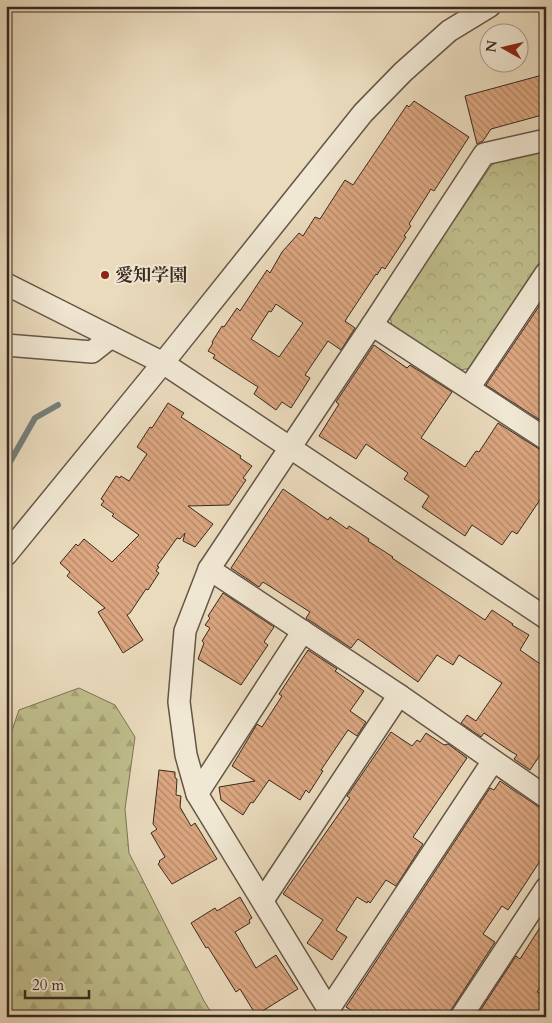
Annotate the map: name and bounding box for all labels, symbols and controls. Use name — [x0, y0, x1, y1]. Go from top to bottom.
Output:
north arrow — [480, 22, 530, 72]
text: N — [481, 39, 502, 54]
place label: 愛知学園 — [115, 263, 187, 288]
marker: 愛知学園 — [99, 269, 111, 281]
scale bar — [25, 968, 89, 1000]
text: 20 m — [32, 975, 64, 995]

